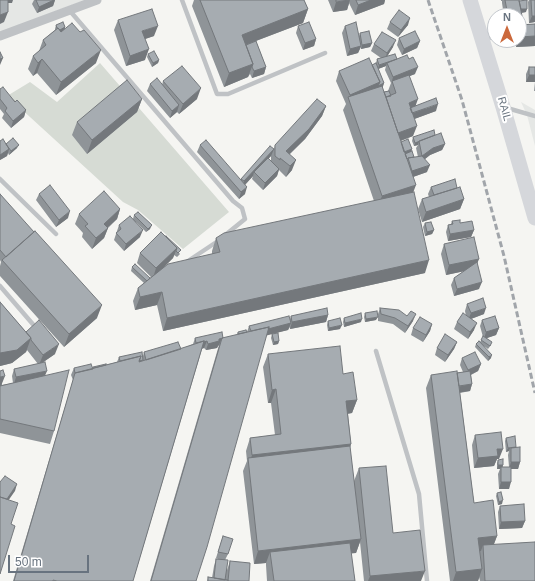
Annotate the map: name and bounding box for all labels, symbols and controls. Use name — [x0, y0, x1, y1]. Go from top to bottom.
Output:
north arrow — [487, 8, 527, 48]
text: N — [503, 11, 511, 23]
street label: RAIL — [494, 95, 514, 123]
scale bar — [10, 547, 91, 573]
text: 50 m — [15, 555, 42, 569]

